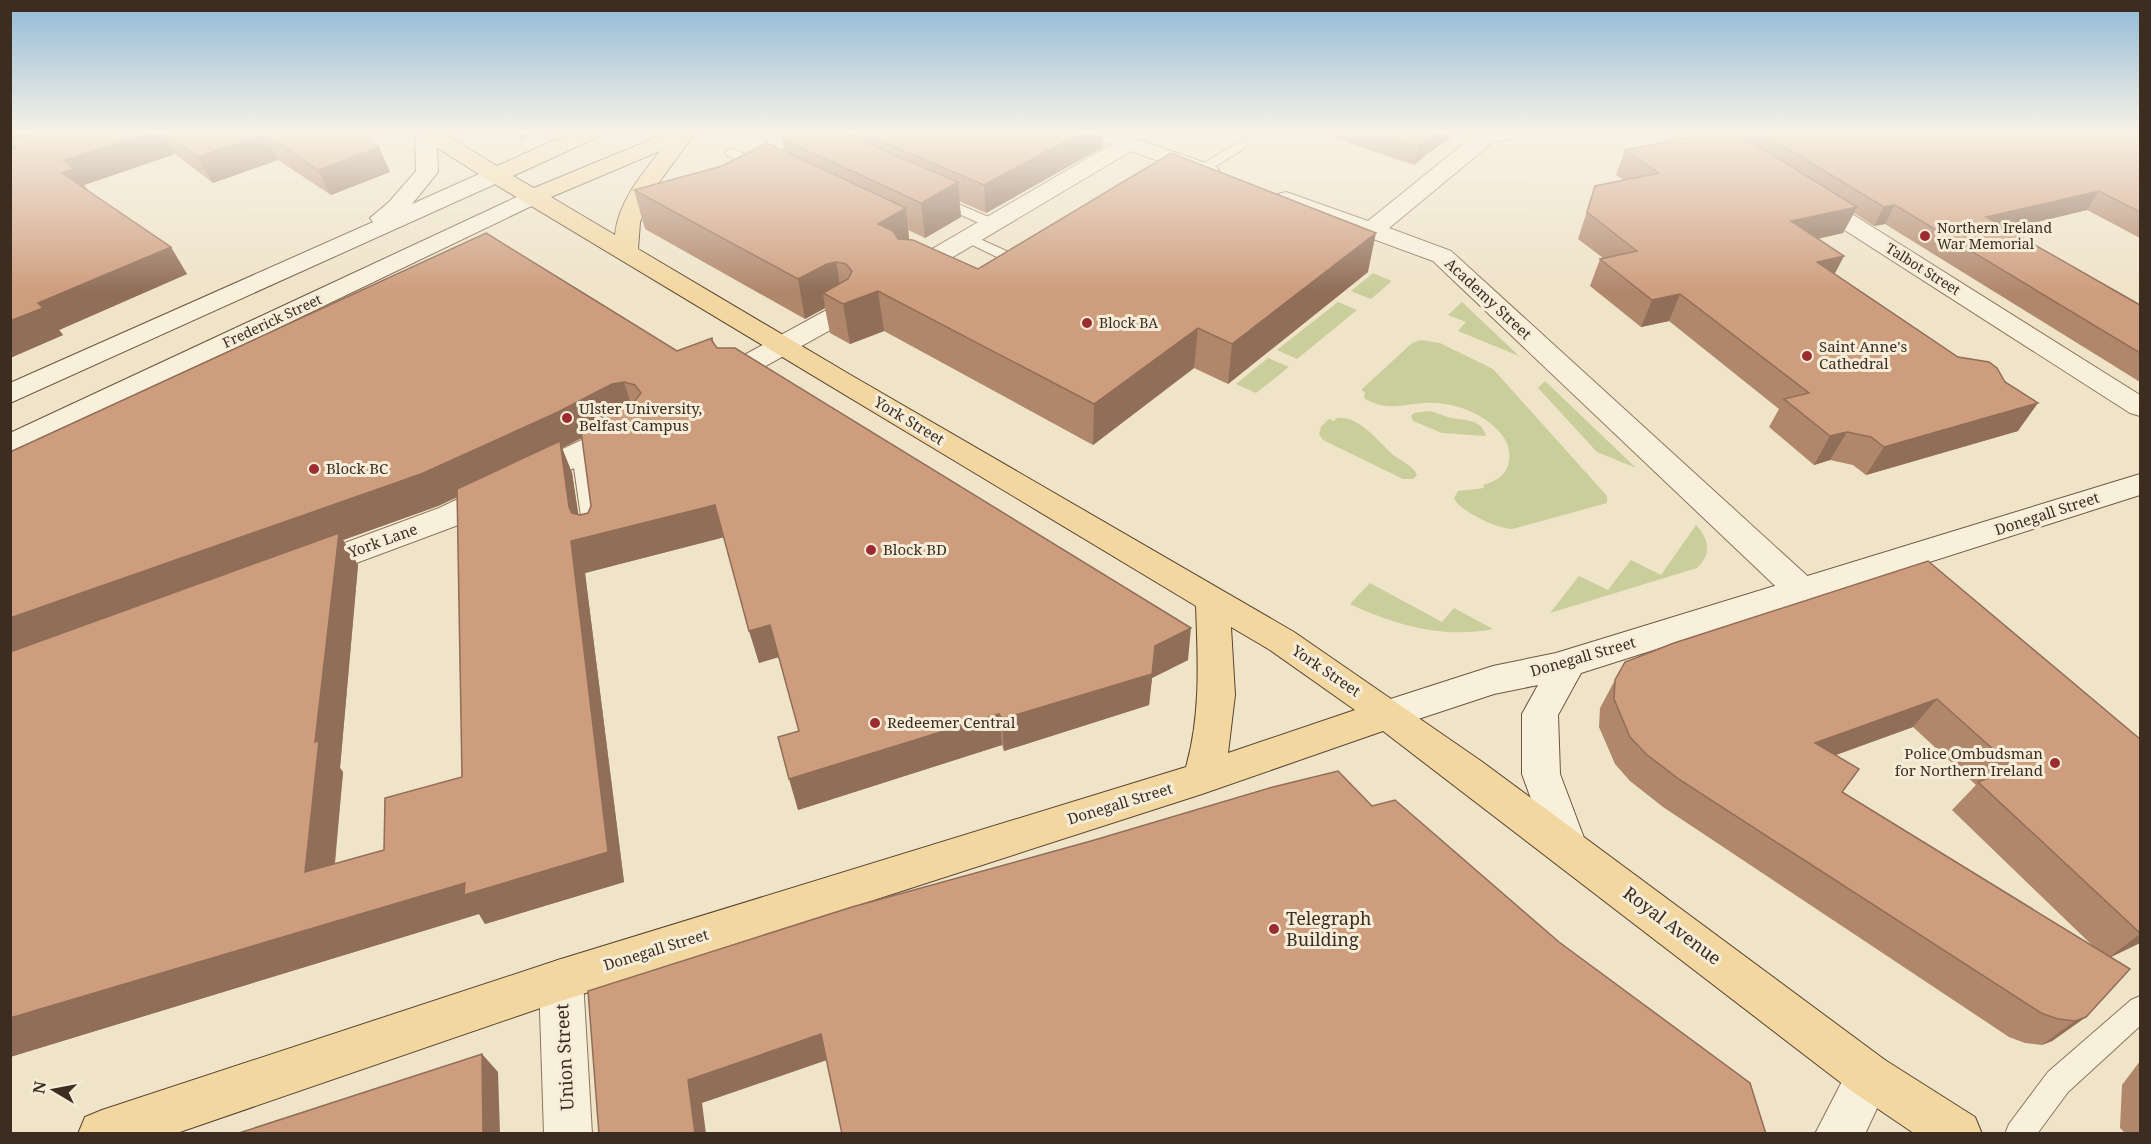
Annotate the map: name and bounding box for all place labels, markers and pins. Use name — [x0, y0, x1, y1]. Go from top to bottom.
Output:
place label: Northern Ireland War Memorial — [1937, 218, 2052, 253]
marker: Northern Ireland War Memorial — [1918, 229, 1932, 243]
place label: Block BA — [1099, 313, 1158, 332]
marker: Block BA — [1080, 316, 1094, 330]
place label: Saint Anne's Cathedral — [1819, 336, 1908, 373]
marker: Saint Anne's Cathedral — [1800, 349, 1814, 363]
place label: Ulster University, Belfast Campus — [579, 398, 702, 435]
marker: Ulster University, Belfast Campus — [560, 411, 574, 425]
place label: Block BC — [326, 458, 388, 478]
marker: Block BC — [307, 462, 321, 476]
place label: Block BD — [883, 539, 947, 559]
marker: Block BD — [864, 543, 878, 557]
place label: Redeemer Central — [887, 712, 1016, 732]
marker: Redeemer Central — [868, 716, 882, 730]
place label: Police Ombudsman for Northern Ireland — [1895, 743, 2043, 780]
marker: Police Ombudsman for Northern Ireland — [2048, 756, 2062, 770]
place label: Telegraph Building — [1286, 906, 1371, 951]
marker: Telegraph Building — [1267, 922, 1281, 936]

